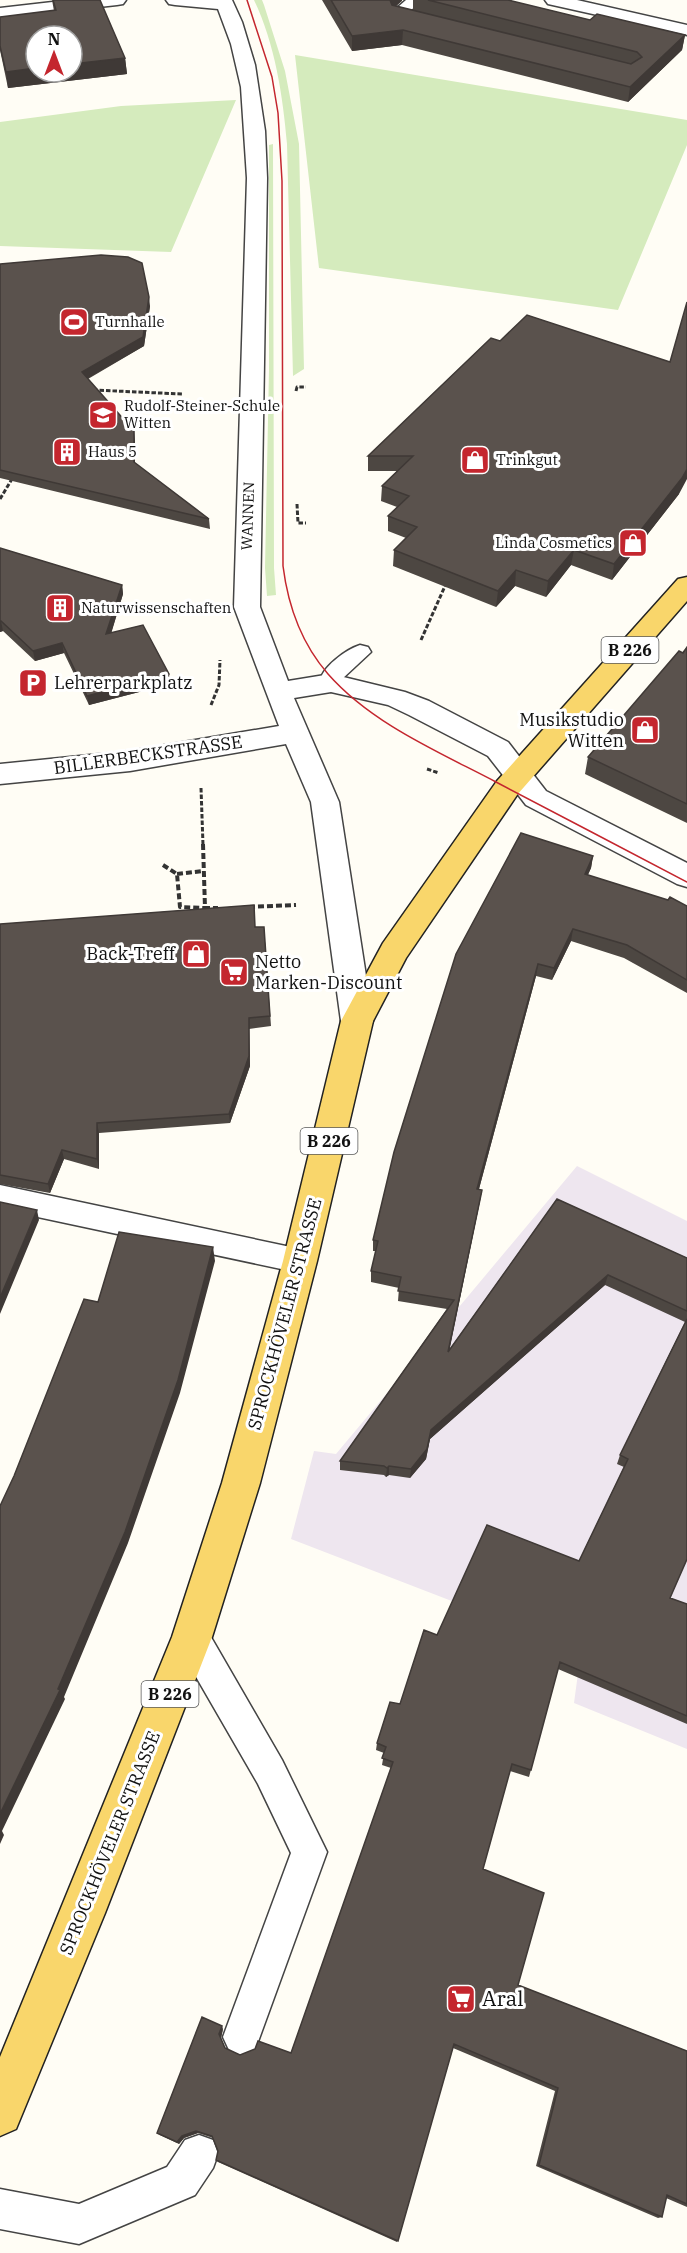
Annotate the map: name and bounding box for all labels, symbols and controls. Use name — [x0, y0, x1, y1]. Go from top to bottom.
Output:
north arrow — [24, 24, 84, 84]
text: N — [48, 29, 60, 49]
sports icon: Turnhalle — [58, 306, 90, 338]
place label: Turnhalle — [95, 312, 165, 331]
place label: Rudolf-Steiner-Schule Witten — [124, 396, 280, 432]
school or university icon: Rudolf-Steiner-Schule Witten — [87, 399, 119, 431]
building icon: Haus 5 — [51, 436, 83, 468]
place label: Haus 5 — [88, 442, 137, 461]
shop icon: Trinkgut — [459, 444, 491, 476]
place label: Trinkgut — [496, 450, 558, 469]
street label: WANNEN — [237, 481, 258, 551]
shop icon: Linda Cosmetics — [617, 527, 649, 559]
place label: Linda Cosmetics — [495, 533, 612, 552]
building icon: Naturwissenschaften — [44, 592, 76, 624]
place label: Naturwissenschaften — [81, 598, 232, 617]
road number: B 226 — [602, 637, 658, 663]
parking icon: Lehrerparkplatz — [17, 667, 49, 699]
place label: Lehrerparkplatz — [54, 671, 192, 694]
place label: Musikstudio Witten — [519, 708, 624, 752]
shop icon: Musikstudio Witten — [629, 714, 661, 746]
street label: BILLERBECKSTRASSE — [52, 730, 244, 779]
shop icon: Back-Treff — [180, 938, 212, 970]
place label: Back-Treff — [86, 942, 177, 965]
place label: Netto Marken-Discount — [255, 950, 402, 994]
supermarket icon: Netto Marken-Discount — [218, 956, 250, 988]
road number: B 226 — [300, 1128, 358, 1154]
street label: SPROCKHÖVELER STRASSE — [242, 1195, 327, 1432]
road number: B 226 — [142, 1681, 198, 1707]
street label: SPROCKHÖVELER STRASSE — [54, 1728, 165, 1958]
supermarket icon: Aral — [445, 1983, 477, 2015]
place label: Aral — [482, 1984, 523, 2012]

